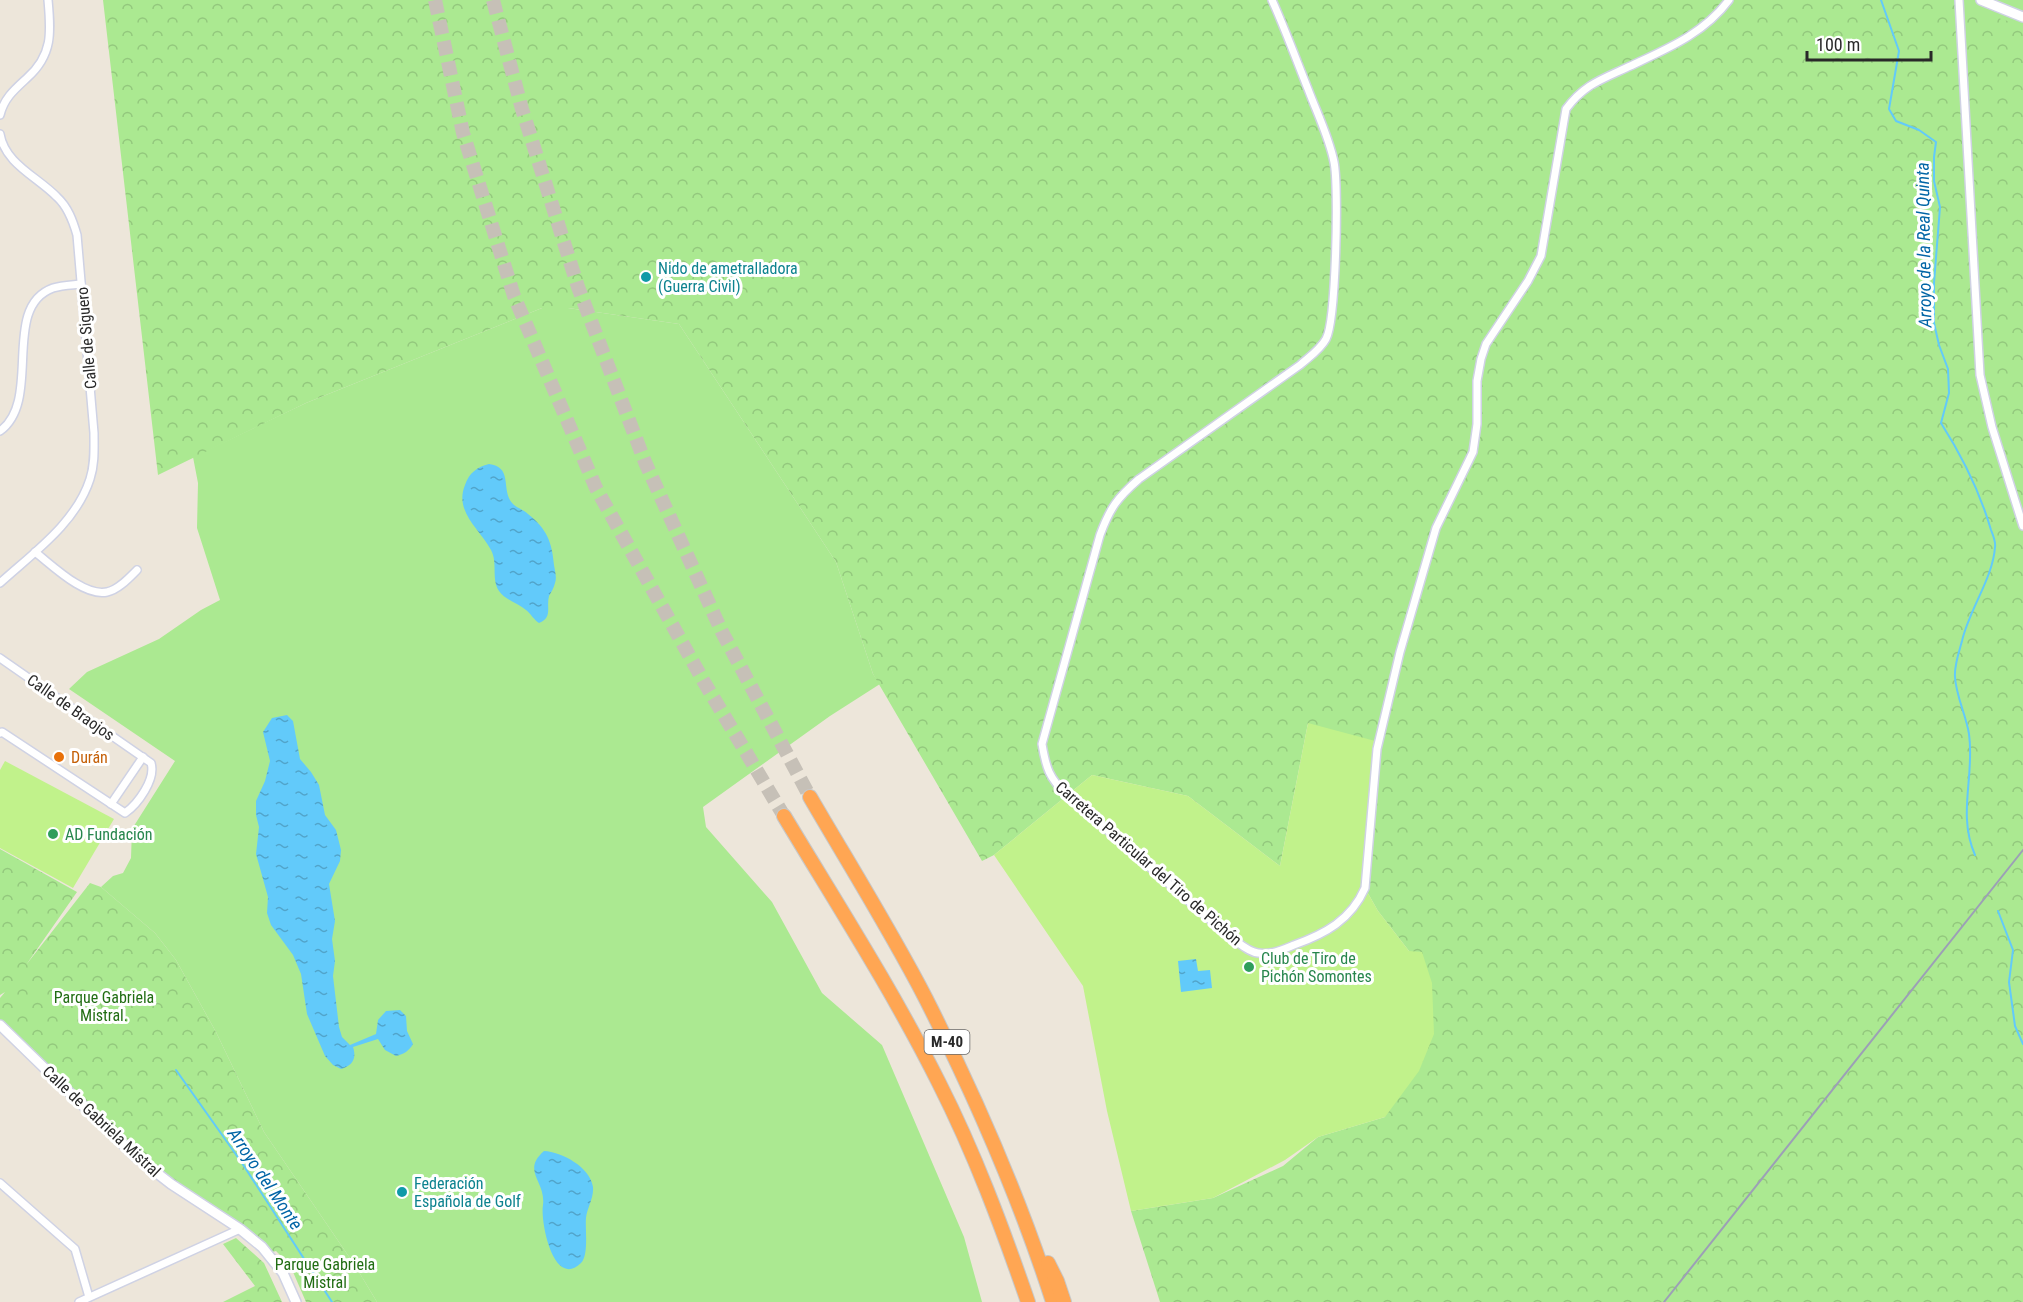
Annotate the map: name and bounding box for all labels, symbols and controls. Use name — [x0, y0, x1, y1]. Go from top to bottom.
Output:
scale bar — [1807, 24, 1932, 62]
text: 100 m — [1816, 34, 1860, 55]
water label: Arroyo de la Real Quinta — [1912, 162, 1935, 329]
place label: Nido de ametralladora (Guerra Civil) — [658, 259, 798, 296]
marker: Nido de ametralladora (Guerra Civil) — [639, 270, 653, 284]
street label: Calle de Siguero — [73, 286, 100, 390]
street label: Calle de Braojos — [23, 670, 118, 745]
place label: Durán — [71, 748, 108, 767]
marker: Durán — [52, 750, 66, 764]
street label: Carretera Particular del Tiro de Pichón — [1052, 777, 1246, 949]
place label: AD Fundación — [65, 825, 152, 844]
marker: AD Fundación — [46, 827, 60, 841]
place label: Club de Tiro de Pichón Somontes — [1261, 949, 1372, 986]
marker: Club de Tiro de Pichón Somontes — [1242, 960, 1256, 974]
park label: Parque Gabriela Mistral. — [54, 988, 154, 1025]
road number: M-40 — [924, 1030, 970, 1054]
street label: Calle de Gabriela Mistral — [39, 1062, 164, 1181]
water label: Arroyo del Monte — [223, 1123, 307, 1233]
place label: Federación Española de Golf — [414, 1174, 521, 1211]
marker: Federación Española de Golf — [395, 1185, 409, 1199]
park label: Parque Gabriela Mistral — [275, 1255, 375, 1292]

